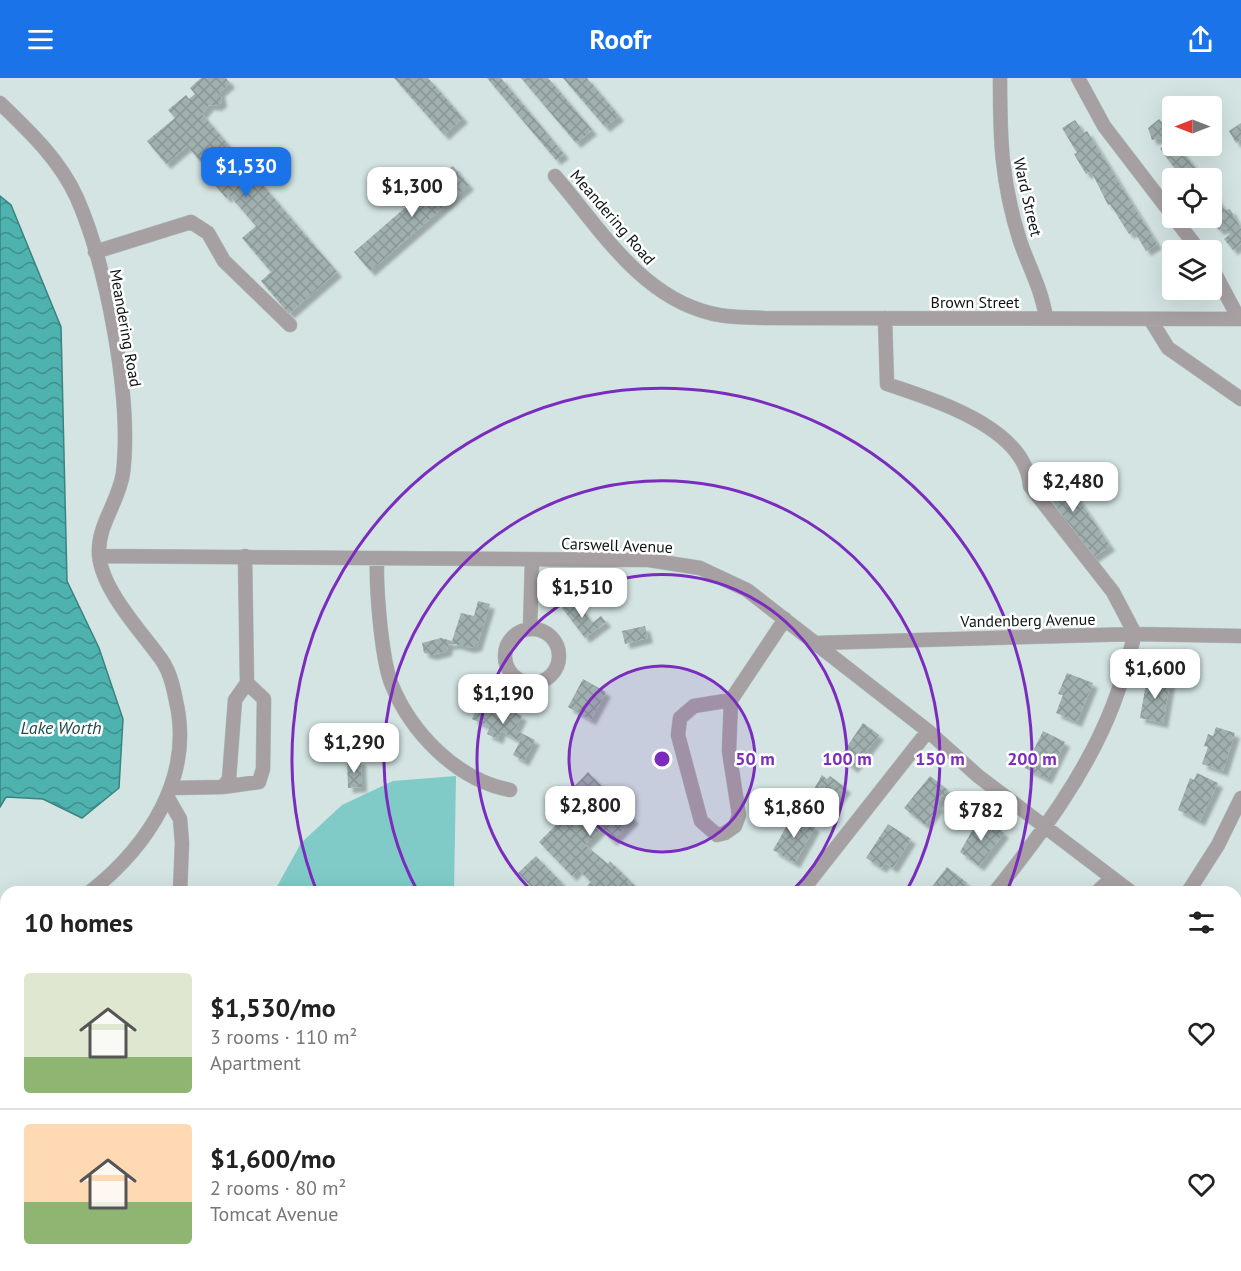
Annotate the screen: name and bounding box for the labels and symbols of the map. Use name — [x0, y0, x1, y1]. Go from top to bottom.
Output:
north arrow — [1162, 96, 1222, 156]
pin: $1,530 — [197, 147, 295, 198]
street label: Ward Street — [1009, 156, 1047, 239]
street label: Meandering Road — [566, 165, 660, 269]
pin: $1,300 — [363, 167, 461, 218]
street label: Meandering Road — [106, 267, 146, 389]
street label: Brown Street — [931, 292, 1020, 312]
pin: $2,480 — [1024, 462, 1122, 513]
street label: Carswell Avenue — [561, 533, 673, 557]
pin: $1,510 — [533, 568, 631, 619]
street label: Vandenberg Avenue — [959, 609, 1096, 631]
pin: $1,600 — [1106, 649, 1204, 700]
pin: $1,190 — [454, 674, 552, 725]
water label: Lake Worth — [20, 716, 102, 739]
pin: $1,290 — [305, 723, 403, 774]
text: 50 m — [735, 747, 775, 770]
text: 100 m — [822, 747, 872, 770]
text: 150 m — [915, 747, 965, 770]
text: 200 m — [1007, 747, 1057, 770]
centre of rings — [652, 749, 672, 769]
pin: $2,800 — [541, 786, 639, 837]
pin: $1,860 — [745, 788, 843, 839]
pin: $782 — [945, 791, 1017, 842]

